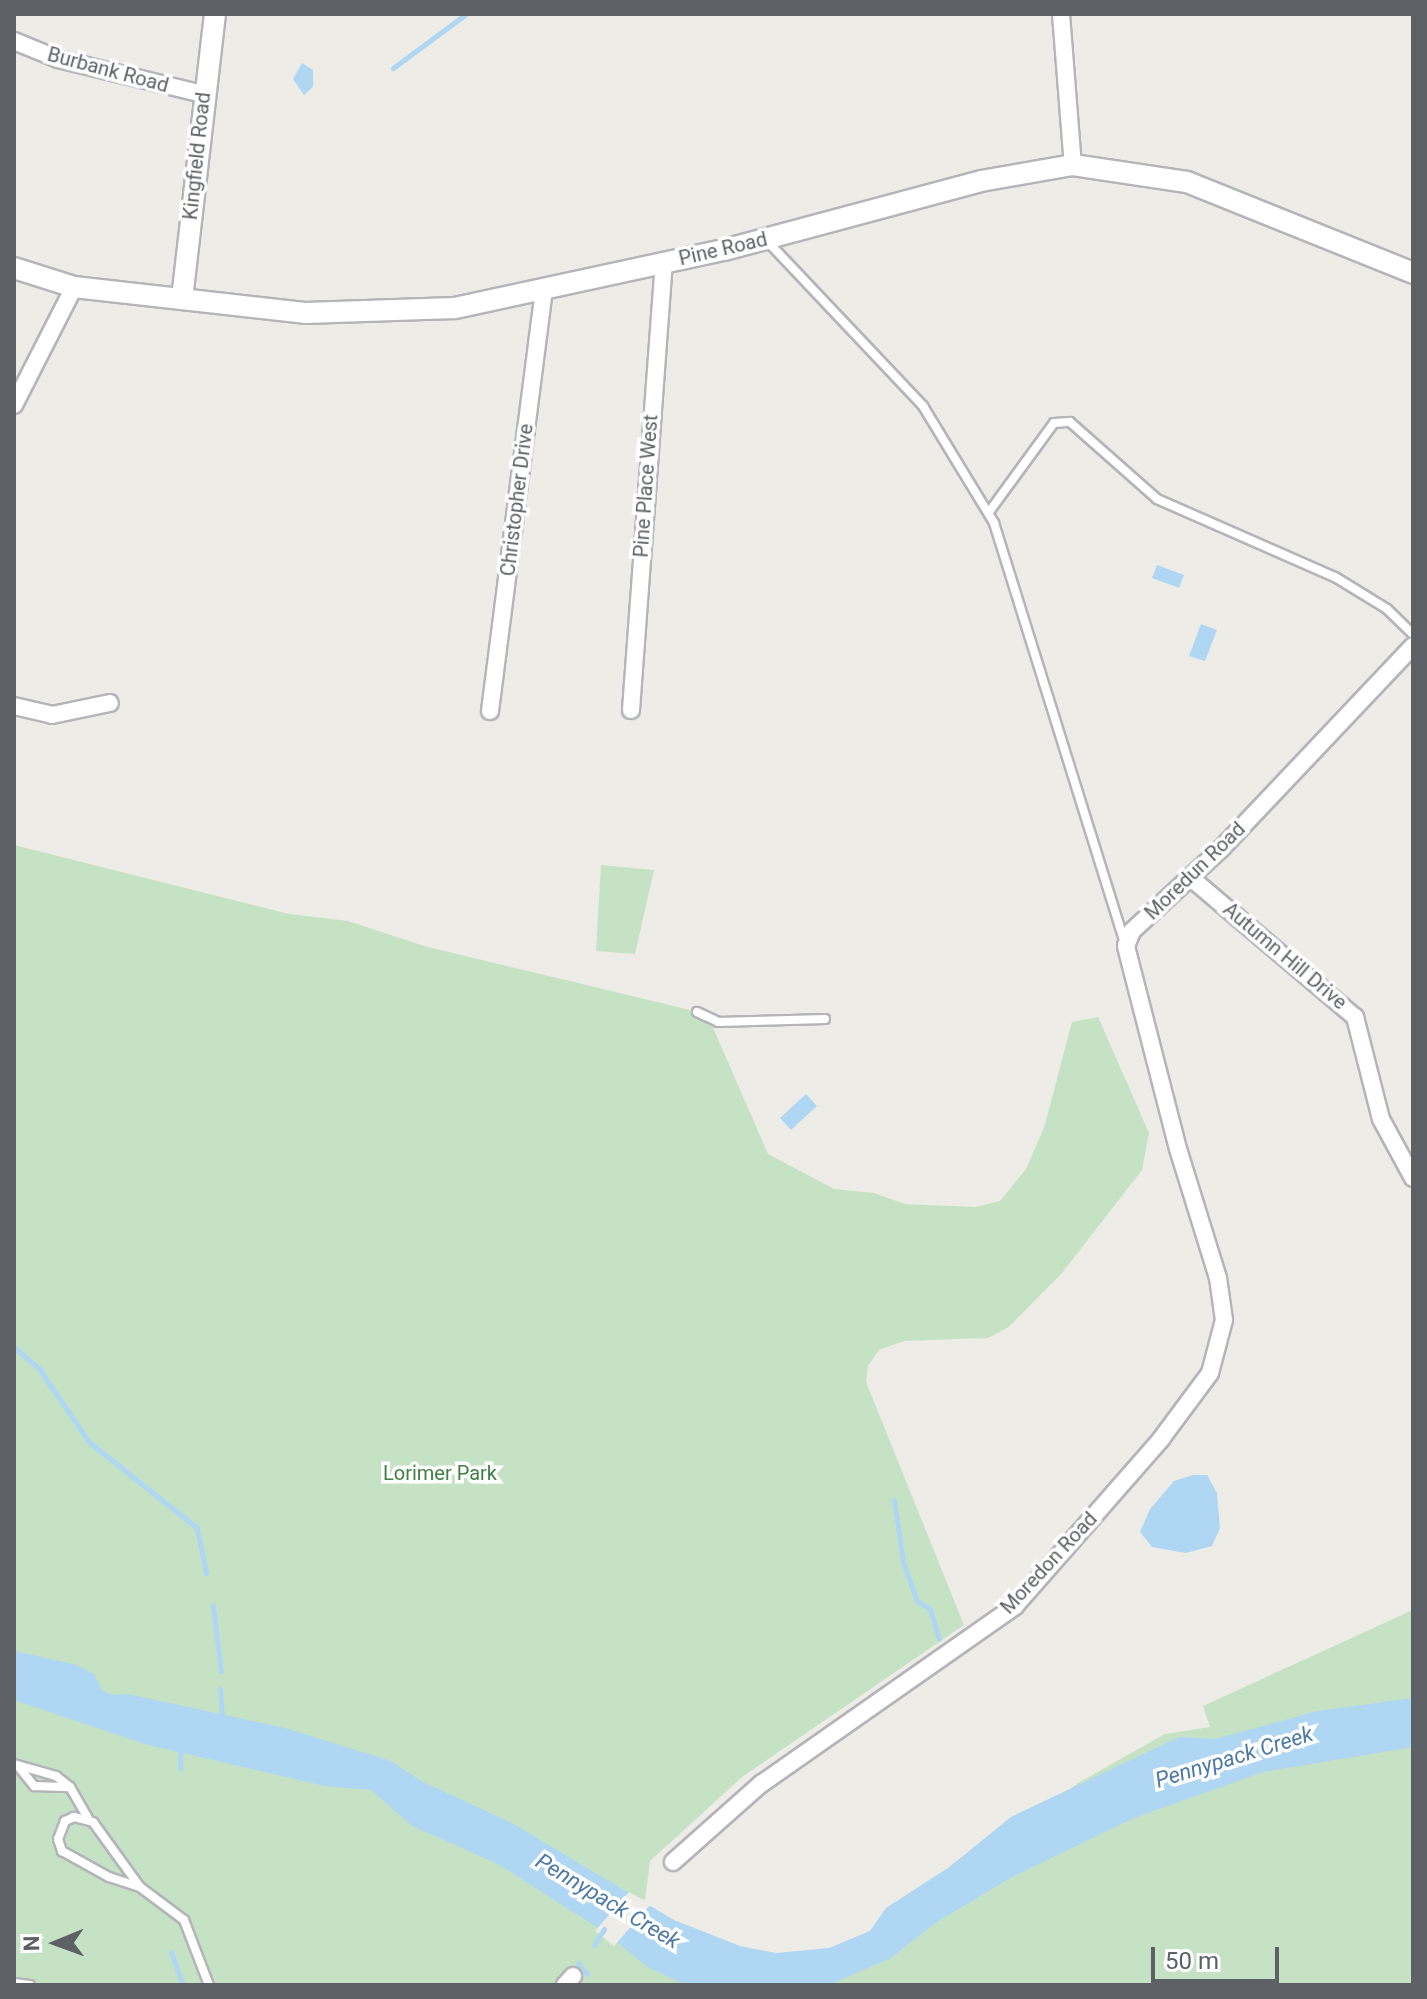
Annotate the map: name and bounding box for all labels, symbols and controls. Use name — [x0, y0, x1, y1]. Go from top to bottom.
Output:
street label: Burbank Road — [45, 42, 171, 98]
street label: Kingfield Road — [178, 91, 216, 221]
street label: Pine Road — [676, 227, 770, 271]
street label: Pine Place West — [629, 414, 663, 558]
street label: Christopher Drive — [496, 422, 538, 578]
street label: Moredun Road — [1140, 817, 1250, 925]
street label: Autumn Hill Drive — [1218, 897, 1352, 1015]
park label: Lorimer Park — [383, 1461, 497, 1485]
street label: Moredon Road — [996, 1507, 1102, 1619]
water label: Pennypack Creek — [1152, 1720, 1316, 1794]
water label: Pennypack Creek — [531, 1848, 685, 1954]
north arrow — [16, 1903, 96, 1983]
scale bar — [1155, 1931, 1283, 1981]
text: N — [19, 1935, 44, 1951]
text: 50 m — [1165, 1947, 1219, 1975]

